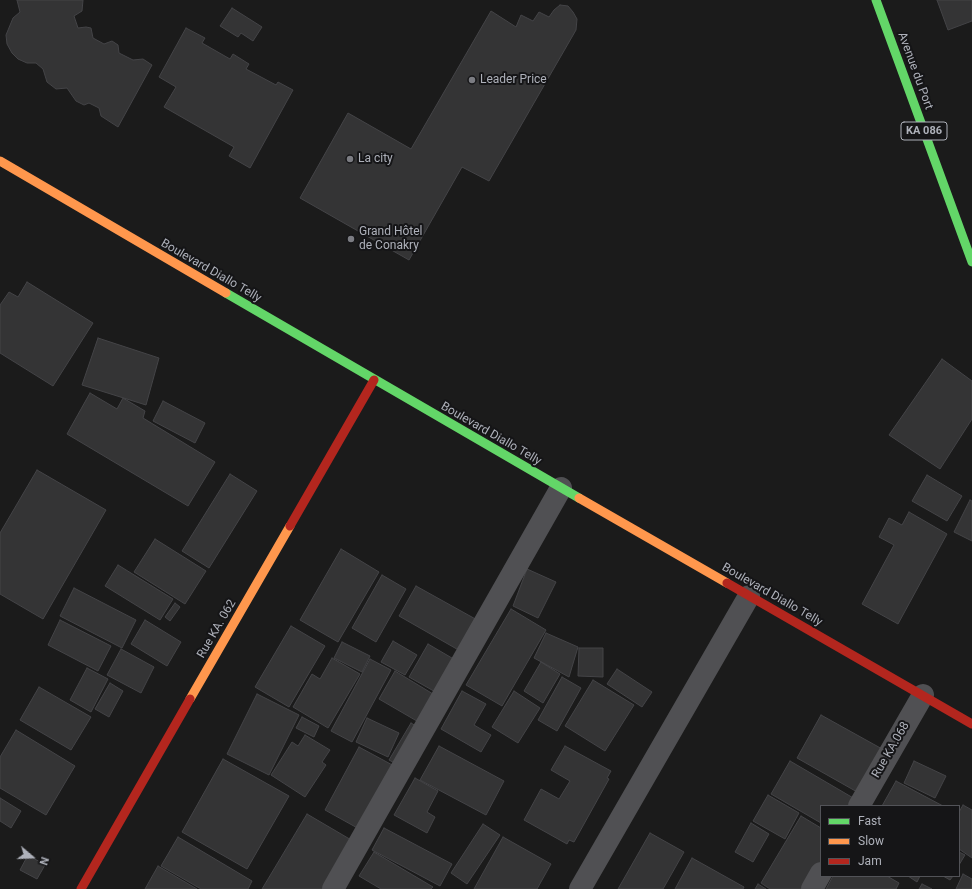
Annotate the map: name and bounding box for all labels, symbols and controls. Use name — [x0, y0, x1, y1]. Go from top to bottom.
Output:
street label: Avenue du Port — [894, 30, 936, 112]
place label: Leader Price — [480, 73, 547, 87]
marker: Leader Price — [467, 75, 477, 85]
road number: KA 086 — [901, 122, 947, 140]
place label: La city — [358, 152, 393, 166]
marker: La city — [345, 154, 355, 164]
place label: Grand Hôtel de Conakry — [359, 225, 423, 253]
marker: Grand Hôtel de Conakry — [346, 234, 356, 244]
street label: Boulevard Diallo Telly — [158, 236, 264, 306]
street label: Boulevard Diallo Telly — [438, 399, 544, 469]
street label: Boulevard Diallo Telly — [719, 560, 825, 630]
street label: Rue KA. 062 — [194, 597, 240, 661]
street label: Rue KA.068 — [869, 720, 913, 780]
legend — [820, 805, 960, 877]
text: Fast — [858, 814, 881, 828]
text: Slow — [858, 834, 884, 848]
north arrow — [12, 837, 52, 877]
text: Jam — [858, 854, 882, 868]
text: N — [36, 855, 51, 867]

